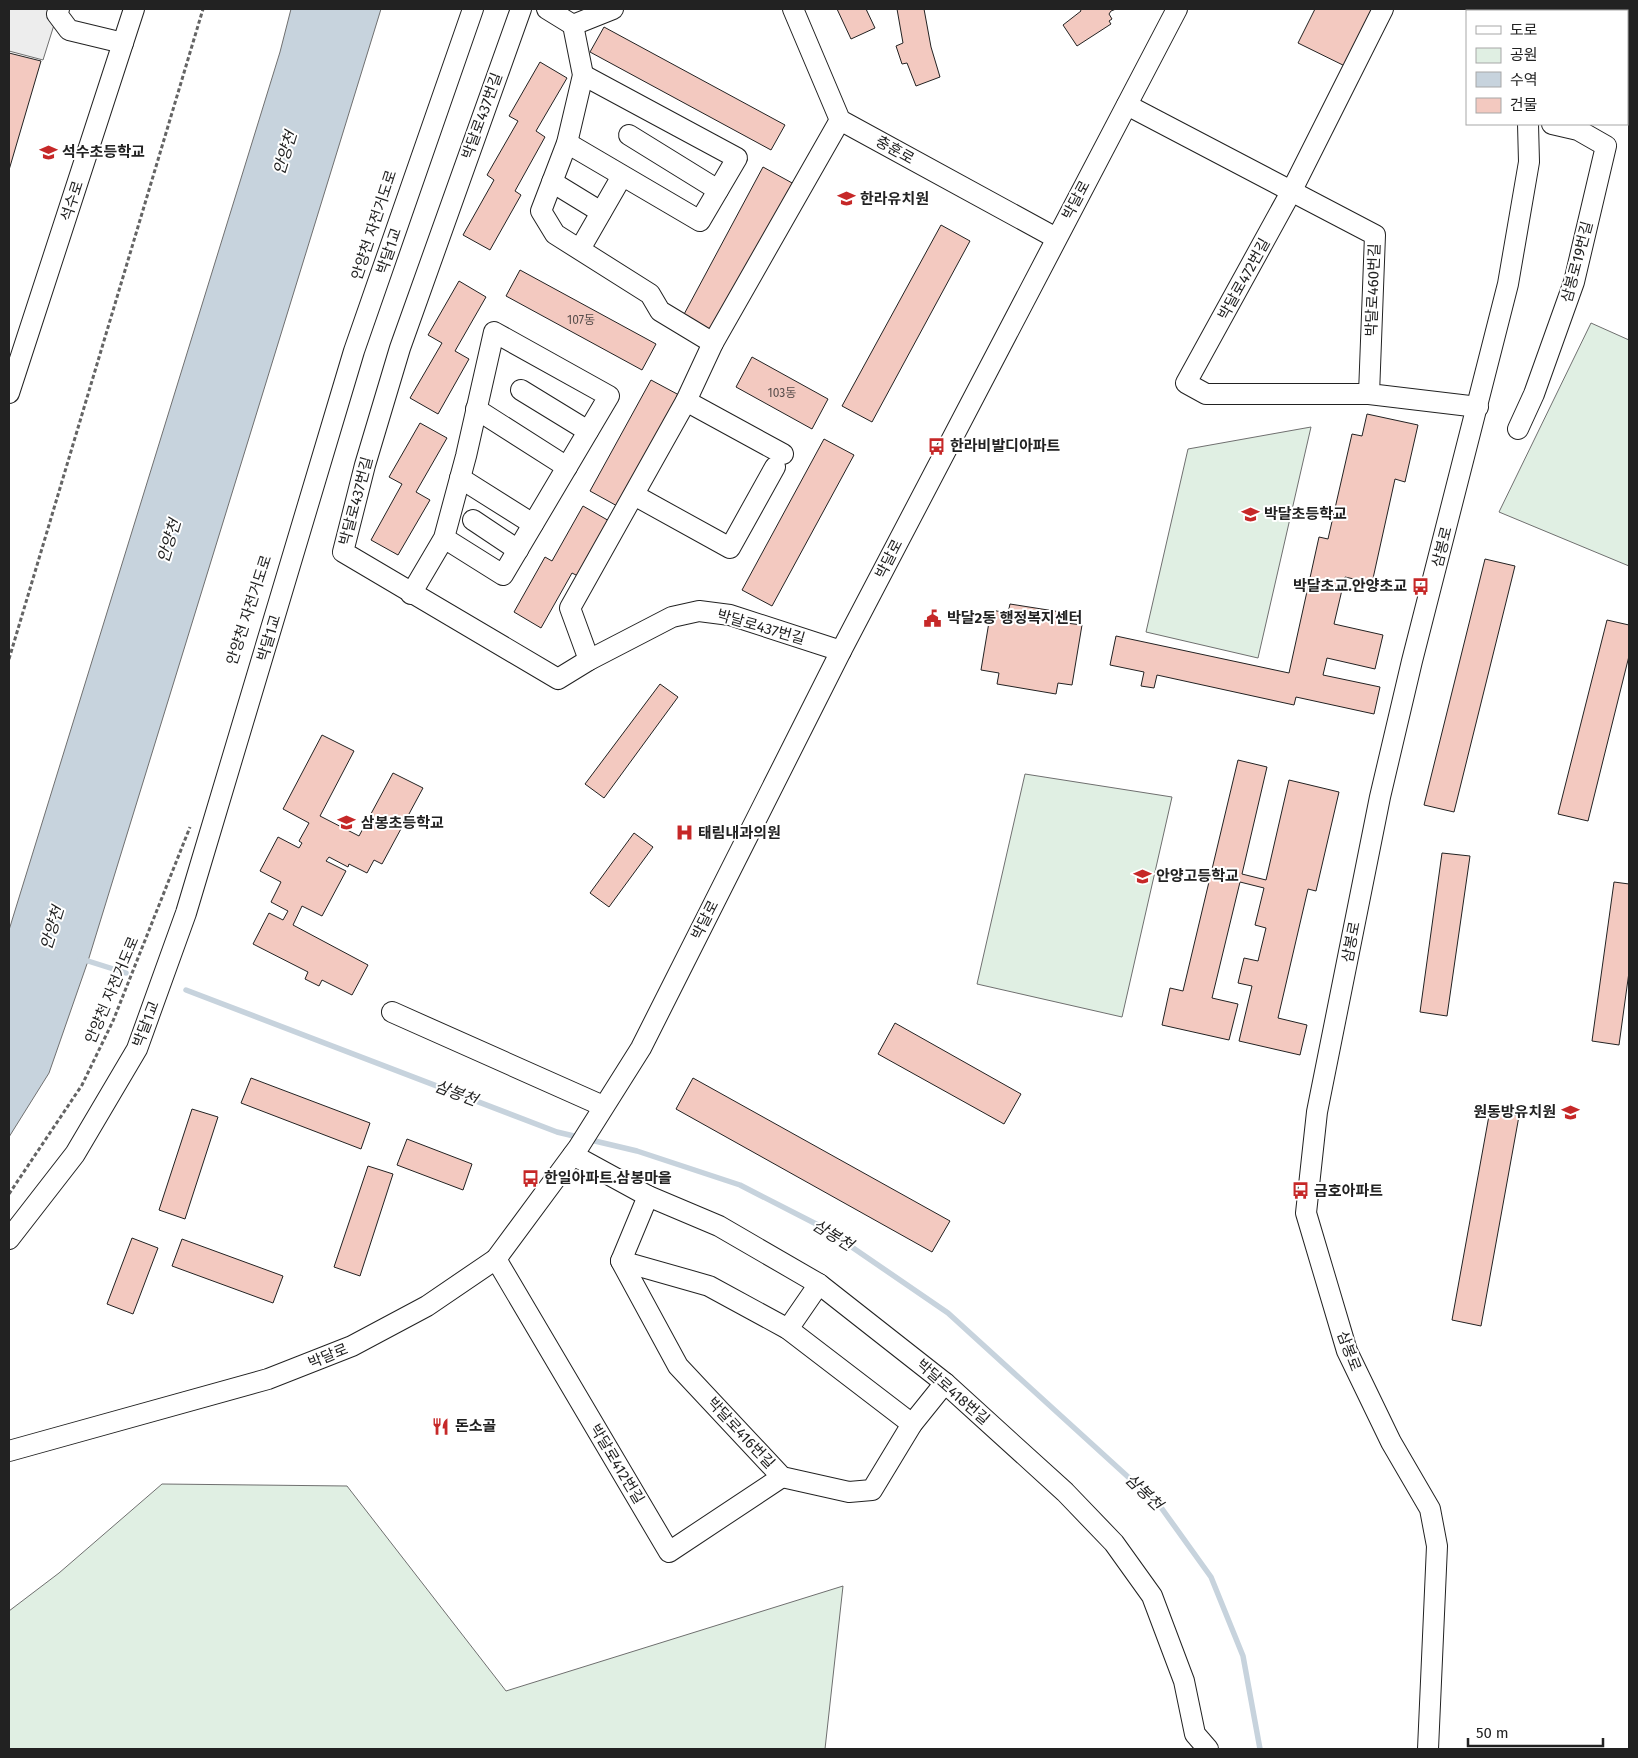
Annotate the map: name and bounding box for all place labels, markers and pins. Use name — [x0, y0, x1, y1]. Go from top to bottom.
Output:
school or university icon: 석수초등학교 — [38, 142, 58, 162]
place label: 석수초등학교 — [62, 143, 145, 161]
school or university icon: 한라유치원 — [836, 189, 856, 209]
place label: 한라유치원 — [860, 190, 929, 208]
bus stop icon: 한라비발디아파트 — [926, 436, 946, 456]
place label: 한라비발디아파트 — [950, 437, 1061, 455]
school or university icon: 박달초등학교 — [1240, 504, 1260, 524]
place label: 박달초등학교 — [1264, 505, 1347, 523]
bus stop icon: 박달초교.안양초교 — [1411, 576, 1431, 596]
place label: 박달초교.안양초교 — [1293, 577, 1407, 595]
public building icon: 박달2동 행정복지센터 — [923, 608, 943, 628]
place label: 박달2동 행정복지센터 — [947, 609, 1083, 627]
school or university icon: 삼봉초등학교 — [337, 813, 357, 833]
place label: 삼봉초등학교 — [361, 814, 444, 832]
hospital icon: 태림내과의원 — [674, 823, 694, 843]
place label: 태림내과의원 — [698, 824, 781, 842]
school or university icon: 안양고등학교 — [1132, 866, 1152, 886]
place label: 안양고등학교 — [1156, 867, 1239, 885]
school or university icon: 원동방유치원 — [1560, 1102, 1580, 1122]
place label: 원동방유치원 — [1473, 1103, 1556, 1121]
bus stop icon: 한일아파트.삼봉마을 — [520, 1168, 540, 1188]
place label: 한일아파트.삼봉마을 — [544, 1169, 672, 1187]
bus stop icon: 금호아파트 — [1290, 1181, 1310, 1201]
place label: 금호아파트 — [1314, 1182, 1383, 1200]
restaurant icon: 돈소골 — [431, 1416, 451, 1436]
place label: 돈소골 — [455, 1417, 496, 1435]

